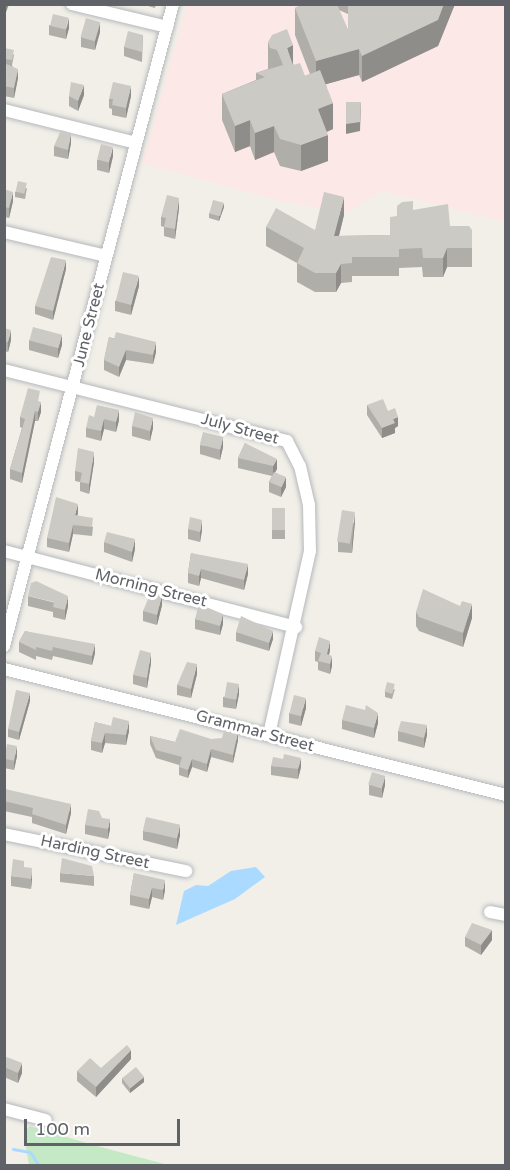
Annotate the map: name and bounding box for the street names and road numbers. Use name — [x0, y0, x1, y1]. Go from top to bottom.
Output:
street label: June Street — [69, 281, 109, 369]
street label: July Street — [199, 409, 281, 449]
street label: Morning Street — [93, 565, 209, 611]
street label: Grammar Street — [194, 706, 316, 756]
street label: Harding Street — [39, 831, 151, 873]

